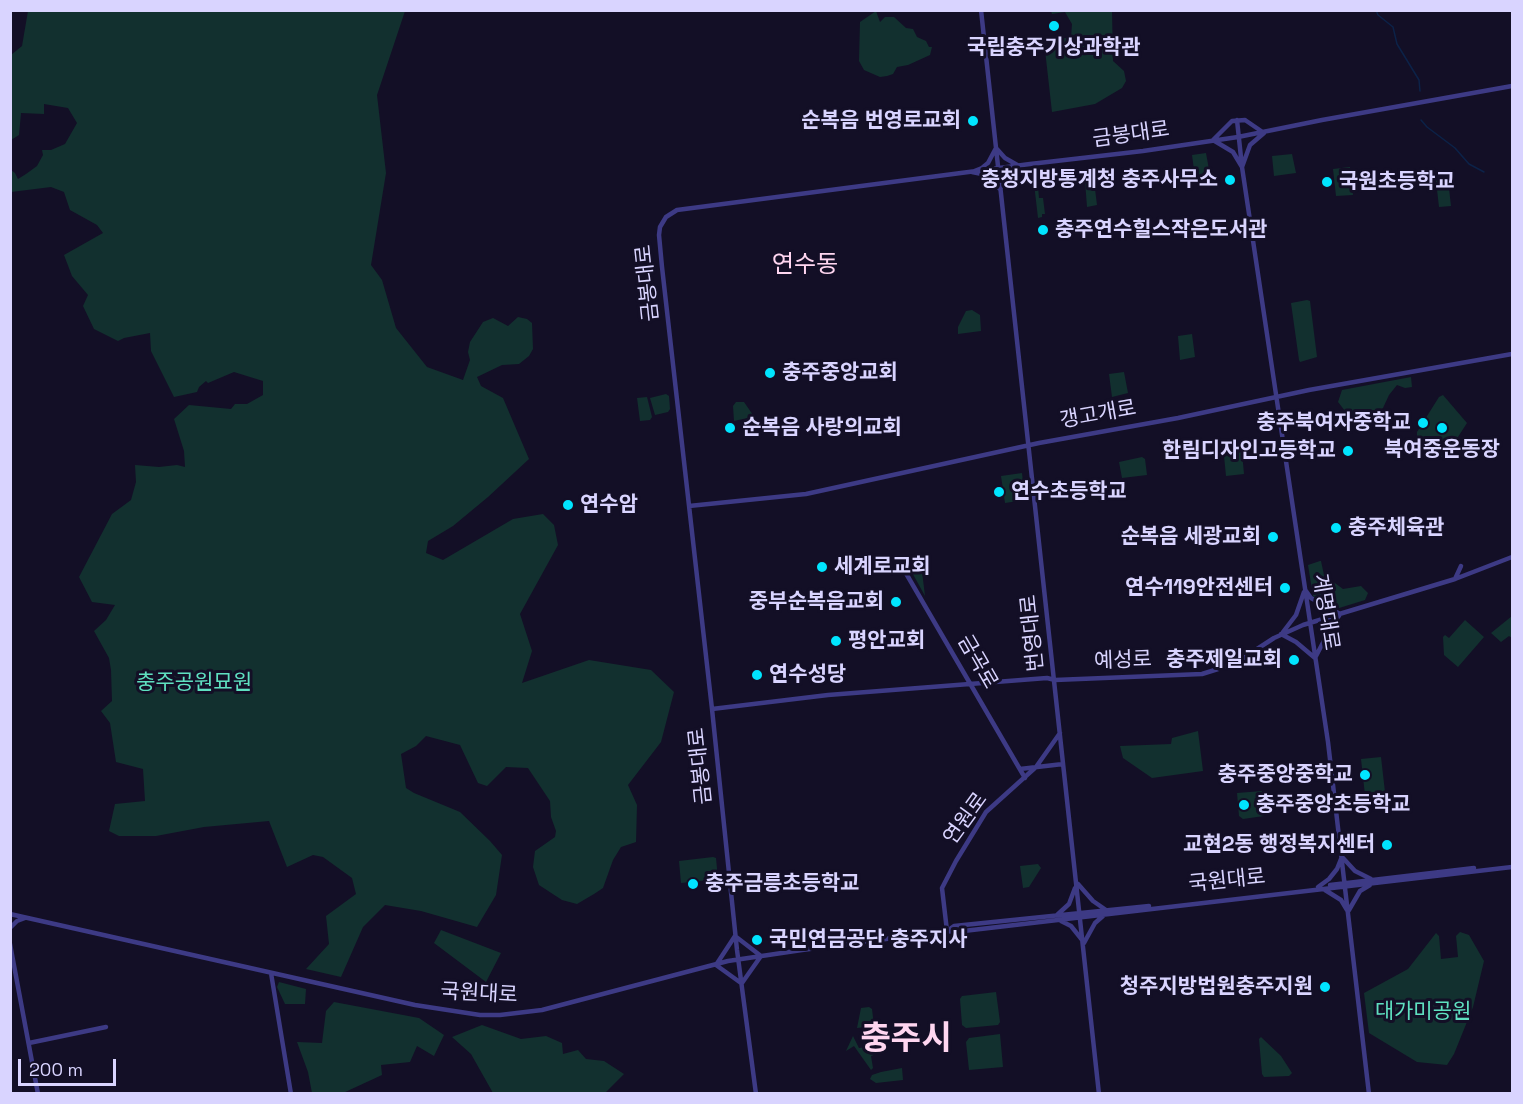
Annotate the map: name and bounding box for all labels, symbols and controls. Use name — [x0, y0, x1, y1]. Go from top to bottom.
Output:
marker: 국립충주기상과학관 — [1047, 19, 1061, 33]
place label: 국립충주기상과학관 — [967, 35, 1141, 61]
place label: 순복음 번영로교회 — [801, 108, 961, 134]
marker: 순복음 번영로교회 — [966, 114, 980, 128]
street label: 금봉대로 — [1091, 117, 1171, 153]
place label: 충청지방통계청 충주사무소 — [981, 167, 1218, 193]
place label: 국원초등학교 — [1339, 169, 1455, 195]
marker: 충청지방통계청 충주사무소 — [1223, 173, 1237, 187]
marker: 국원초등학교 — [1320, 175, 1334, 189]
place label: 충주연수힐스작은도서관 — [1055, 217, 1268, 243]
marker: 충주연수힐스작은도서관 — [1036, 223, 1050, 237]
street label: 금봉대로 — [631, 243, 665, 323]
district label: 연수동 — [772, 251, 838, 279]
place label: 충주중앙교회 — [782, 360, 898, 386]
marker: 충주중앙교회 — [763, 366, 777, 380]
street label: 갱고개로 — [1058, 396, 1138, 434]
place label: 충주북여자중학교 — [1256, 410, 1411, 436]
place label: 순복음 사랑의교회 — [742, 415, 902, 441]
marker: 충주북여자중학교 — [1416, 416, 1430, 430]
marker: 순복음 사랑의교회 — [723, 421, 737, 435]
marker: 북여중운동장 — [1435, 421, 1449, 435]
place label: 북여중운동장 — [1384, 437, 1500, 463]
place label: 한림디자인고등학교 — [1162, 438, 1336, 464]
marker: 한림디자인고등학교 — [1341, 444, 1355, 458]
place label: 연수초등학교 — [1011, 479, 1127, 505]
marker: 연수초등학교 — [992, 485, 1006, 499]
place label: 연수암 — [580, 492, 638, 518]
marker: 연수암 — [561, 498, 575, 512]
place label: 충주체육관 — [1348, 515, 1445, 541]
marker: 충주체육관 — [1329, 521, 1343, 535]
place label: 순복음 세광교회 — [1120, 524, 1261, 550]
marker: 순복음 세광교회 — [1266, 530, 1280, 544]
place label: 세계로교회 — [834, 554, 931, 580]
marker: 세계로교회 — [815, 560, 829, 574]
street label: 계명대로 — [1307, 572, 1343, 652]
place label: 연수119안전센터 — [1125, 575, 1273, 601]
marker: 연수119안전센터 — [1278, 581, 1292, 595]
place label: 중부순복음교회 — [749, 589, 884, 615]
street label: 번영대로 — [1016, 593, 1050, 673]
marker: 중부순복음교회 — [889, 595, 903, 609]
place label: 평안교회 — [848, 628, 925, 654]
street label: 금곡로 — [952, 631, 1002, 693]
marker: 평안교회 — [829, 634, 843, 648]
street label: 예성로 — [1094, 647, 1152, 675]
place label: 충주제일교회 — [1166, 647, 1282, 673]
marker: 충주제일교회 — [1287, 653, 1301, 667]
place label: 연수성당 — [769, 662, 846, 688]
marker: 연수성당 — [750, 668, 764, 682]
park label: 충주공원묘원 — [136, 670, 252, 696]
street label: 금봉대로 — [684, 726, 718, 806]
place label: 충주중앙중학교 — [1218, 762, 1353, 788]
marker: 충주중앙중학교 — [1358, 768, 1372, 782]
street label: 연원로 — [939, 788, 993, 850]
place label: 충주중앙초등학교 — [1256, 792, 1411, 818]
marker: 충주중앙초등학교 — [1237, 798, 1251, 812]
place label: 교현2동 행정복지센터 — [1183, 832, 1375, 858]
marker: 교현2동 행정복지센터 — [1380, 838, 1394, 852]
street label: 국원대로 — [1187, 864, 1267, 898]
place label: 충주금릉초등학교 — [705, 871, 860, 897]
marker: 충주금릉초등학교 — [686, 877, 700, 891]
place label: 국민연금공단 충주지사 — [769, 927, 968, 953]
marker: 국민연금공단 충주지사 — [750, 933, 764, 947]
place label: 청주지방법원충주지원 — [1120, 974, 1313, 1000]
street label: 국원대로 — [440, 979, 518, 1009]
marker: 청주지방법원충주지원 — [1318, 980, 1332, 994]
park label: 대가미공원 — [1375, 999, 1471, 1025]
district label: 충주시 — [860, 1020, 952, 1060]
scale bar — [21, 1047, 118, 1085]
text: 200 m — [29, 1058, 83, 1081]

